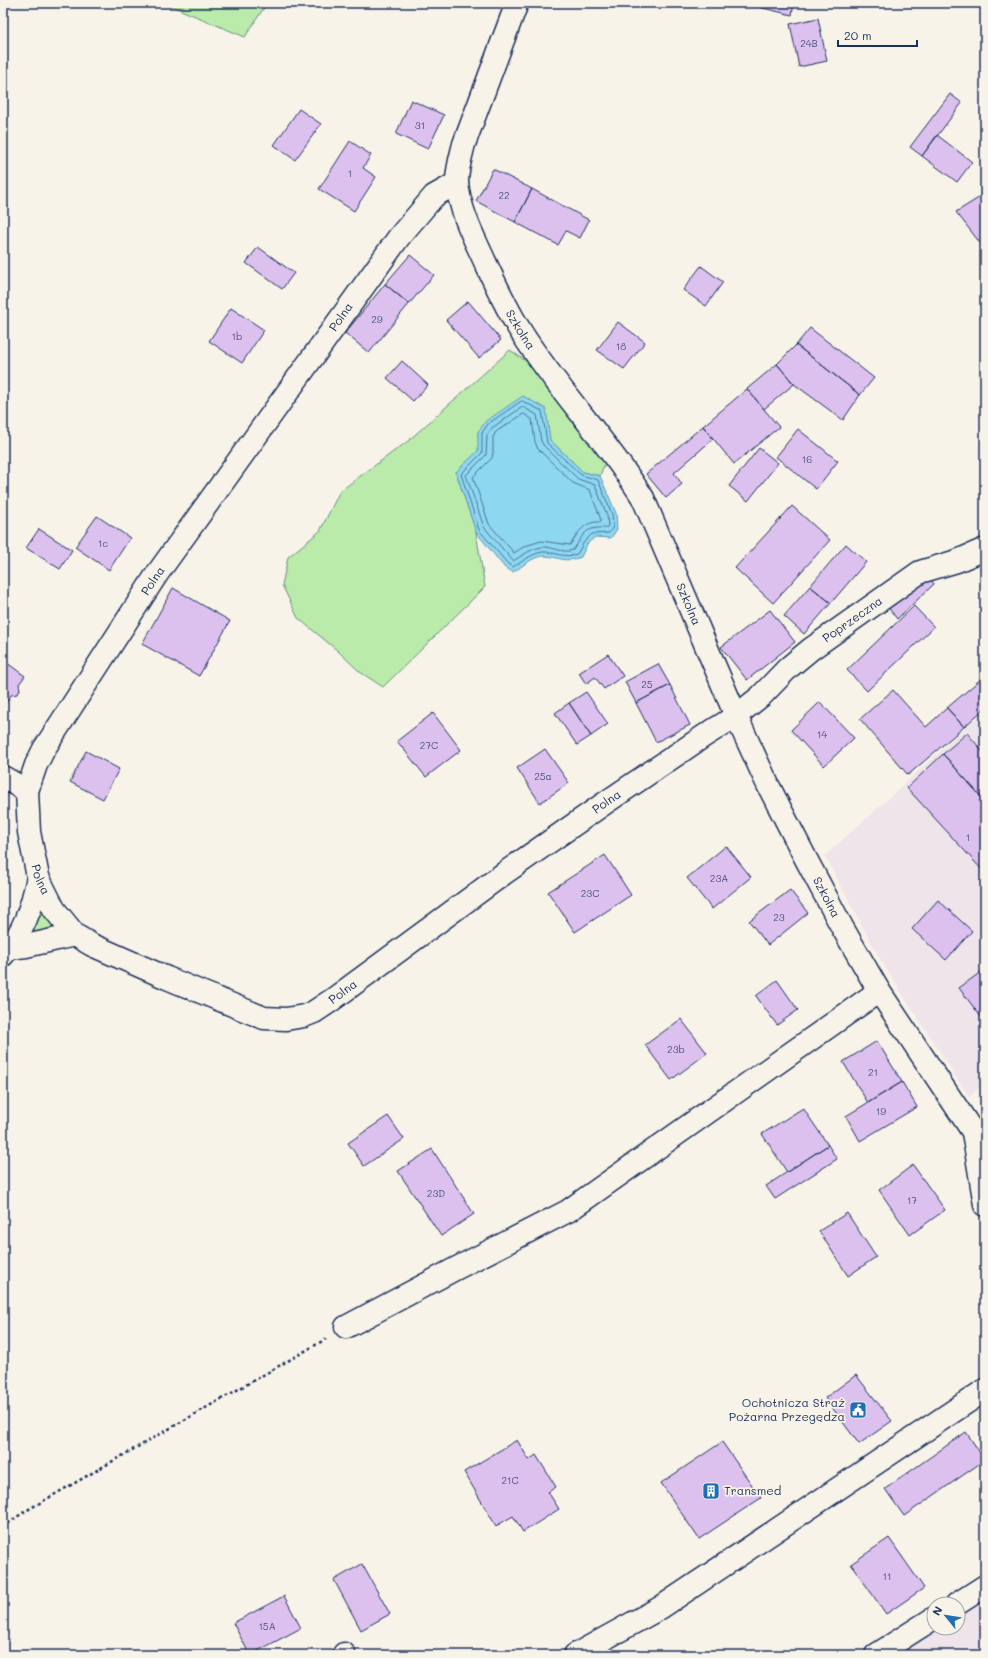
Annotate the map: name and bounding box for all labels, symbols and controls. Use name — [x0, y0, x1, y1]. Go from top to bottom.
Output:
scale bar — [838, 22, 917, 48]
text: 20 m — [844, 27, 872, 43]
house number: 24B — [800, 36, 818, 50]
house number: 31 — [415, 118, 425, 132]
house number: 1 — [348, 166, 352, 180]
house number: 22 — [498, 188, 510, 202]
street label: Polna — [325, 299, 356, 334]
street label: Szkolna — [503, 307, 539, 352]
house number: 29 — [371, 312, 383, 326]
house number: 1b — [232, 329, 242, 343]
house number: 18 — [616, 339, 626, 353]
house number: 16 — [802, 452, 812, 466]
house number: 1c — [98, 536, 108, 550]
street label: Polna — [137, 563, 168, 598]
street label: Szkolna — [673, 580, 705, 627]
street label: Poprzeczna — [819, 592, 885, 645]
house number: 25 — [641, 677, 653, 691]
house number: 14 — [817, 727, 827, 741]
house number: 27C — [420, 738, 438, 752]
house number: 25a — [534, 769, 552, 783]
street label: Polna — [589, 786, 624, 817]
house number: 1 — [966, 830, 970, 844]
street label: Polna — [29, 863, 55, 897]
house number: 23A — [710, 871, 728, 885]
street label: Szkolna — [810, 874, 845, 920]
house number: 23C — [581, 886, 599, 900]
house number: 23 — [773, 910, 785, 924]
street label: Polna — [325, 975, 360, 1007]
house number: 23b — [667, 1042, 685, 1056]
house number: 21 — [868, 1065, 878, 1079]
house number: 19 — [876, 1104, 886, 1118]
house number: 23D — [427, 1186, 445, 1200]
house number: 17 — [907, 1193, 917, 1207]
place label: Ochotnicza Straż Pożarna Przegędza — [729, 1394, 845, 1424]
public building icon: Ochotnicza Straż Pożarna Przegędza — [848, 1400, 868, 1420]
house number: 21C — [501, 1473, 519, 1487]
building icon: Transmed — [701, 1481, 721, 1501]
place label: Transmed — [724, 1482, 782, 1498]
house number: 11 — [883, 1569, 891, 1583]
north arrow — [926, 1596, 966, 1636]
text: N — [928, 1603, 945, 1618]
house number: 15A — [258, 1619, 276, 1633]

